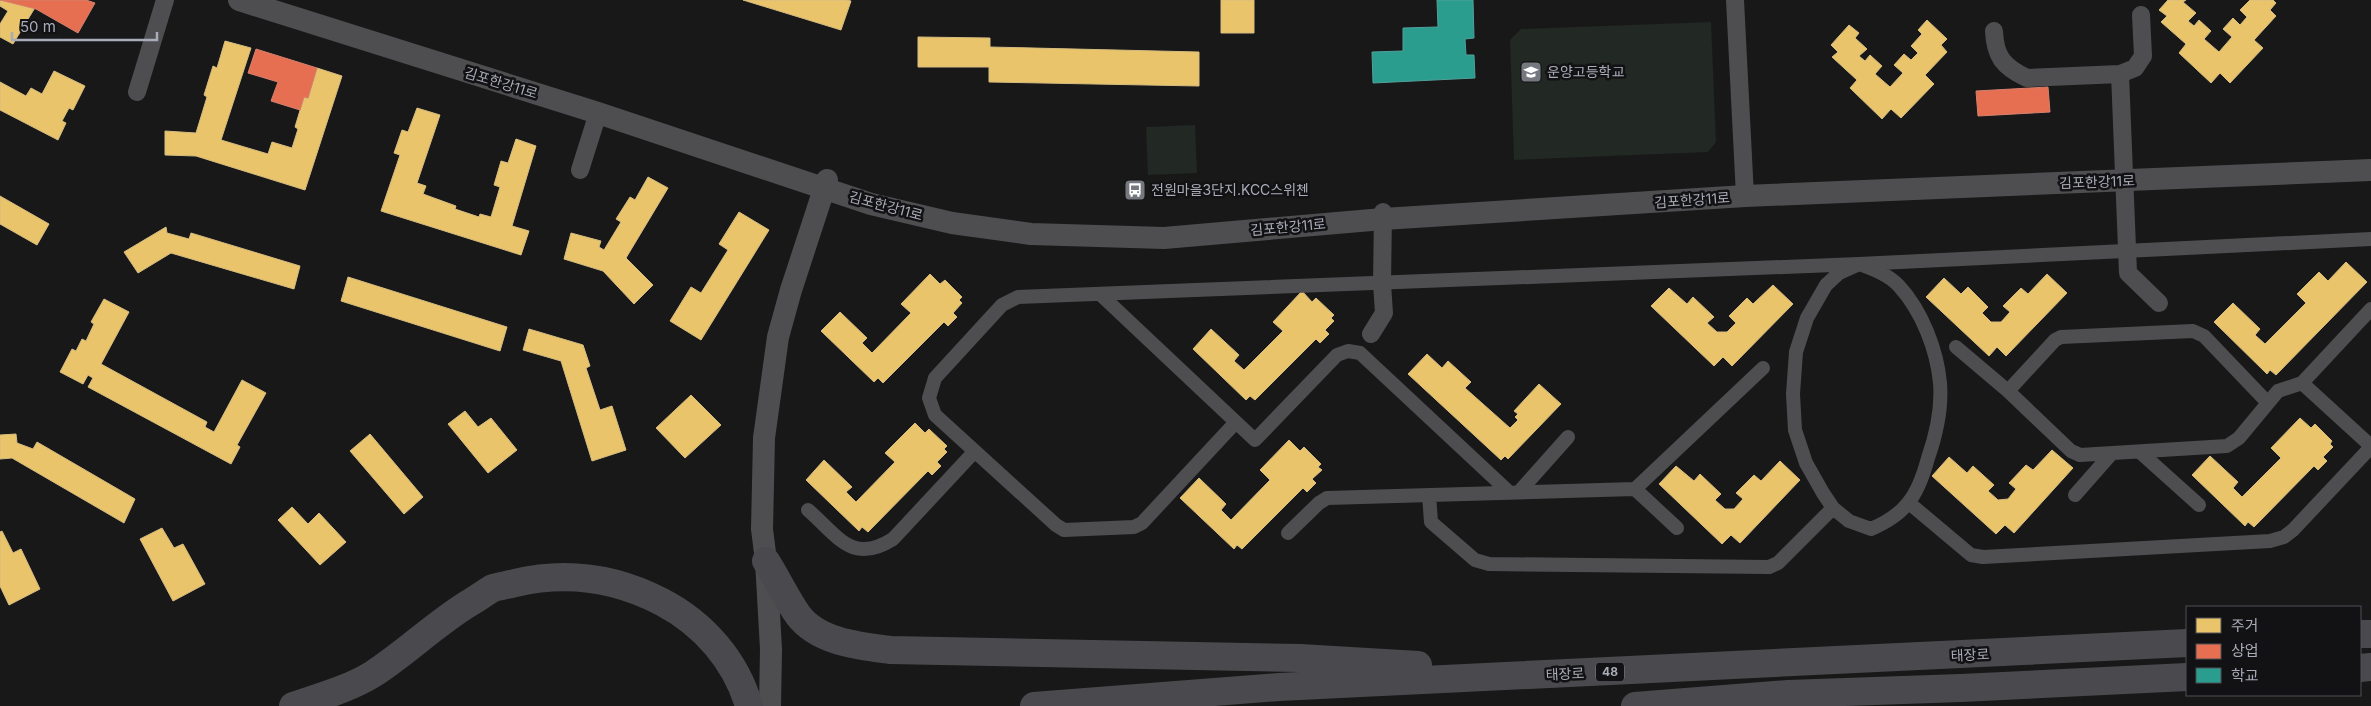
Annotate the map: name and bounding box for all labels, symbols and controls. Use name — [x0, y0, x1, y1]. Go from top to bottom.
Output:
scale bar — [12, 10, 158, 42]
text: 50 m — [20, 17, 56, 36]
school or university icon: 운양고등학교 — [1519, 60, 1543, 84]
street label: 김포한강11로 — [462, 63, 540, 102]
place label: 운양고등학교 — [1547, 63, 1624, 80]
street label: 김포한강11로 — [2059, 172, 2135, 191]
bus stop icon: 전원마을3단지.KCC스위첸 — [1123, 178, 1147, 202]
place label: 전원마을3단지.KCC스위첸 — [1151, 181, 1309, 198]
street label: 김포한강11로 — [847, 187, 925, 224]
street label: 김포한강11로 — [1654, 188, 1730, 211]
street label: 김포한강11로 — [1249, 215, 1327, 238]
legend — [2186, 606, 2361, 696]
text: 주거 — [2231, 616, 2259, 635]
text: 상업 — [2231, 641, 2259, 660]
street label: 태장로 — [1950, 645, 1990, 664]
road number: 48 — [1596, 662, 1624, 682]
street label: 태장로 — [1545, 664, 1585, 683]
text: 학교 — [2231, 666, 2259, 685]

